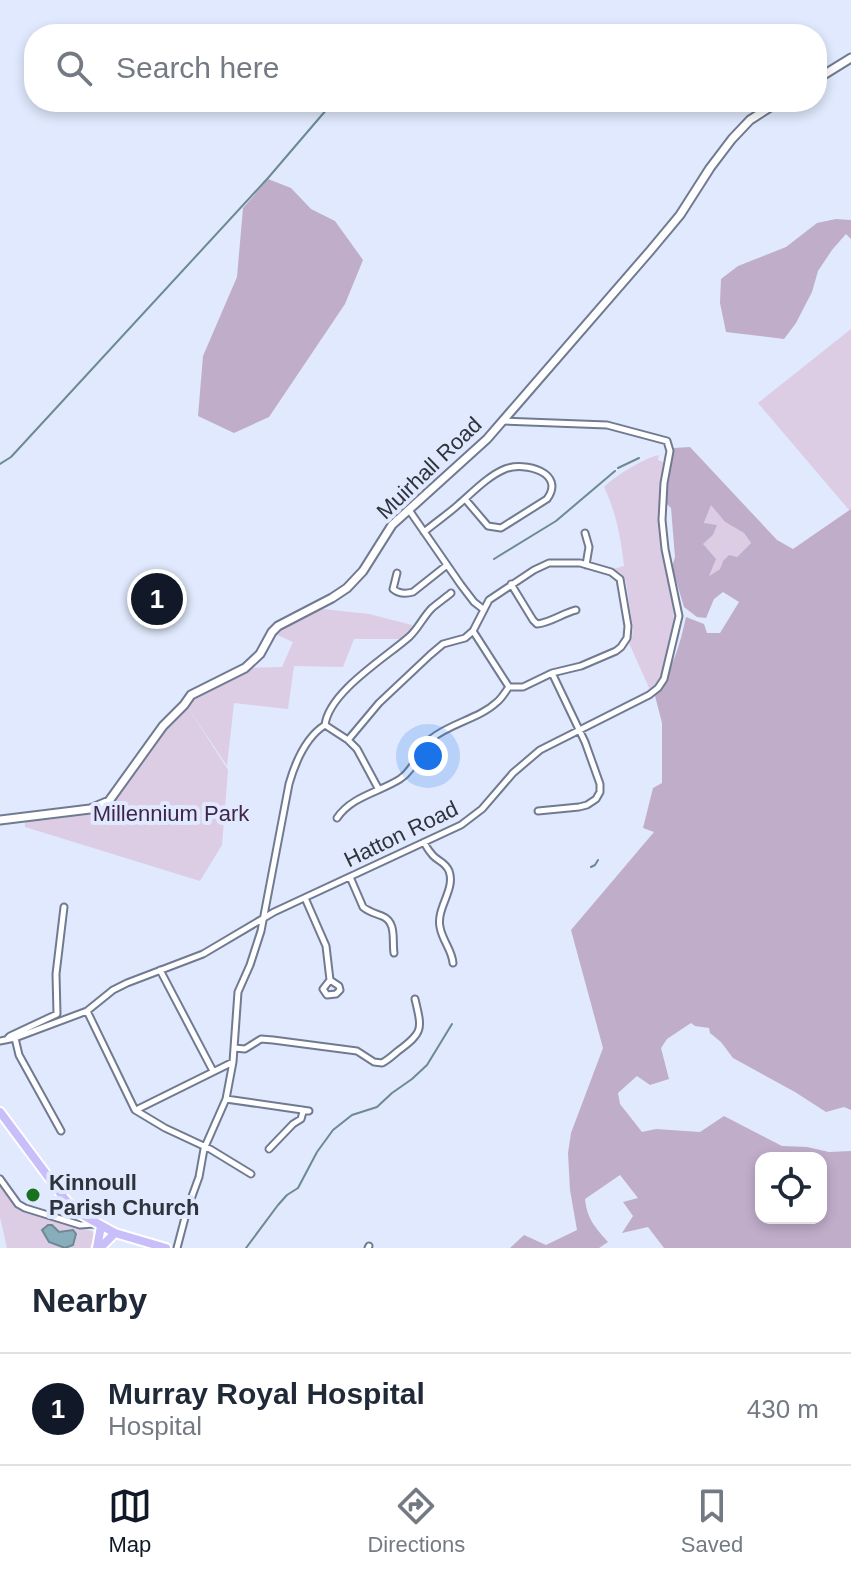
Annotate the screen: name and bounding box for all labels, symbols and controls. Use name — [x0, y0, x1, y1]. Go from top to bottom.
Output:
search box — [24, 24, 827, 112]
icon: search — [52, 46, 96, 90]
text: Search here — [116, 51, 279, 84]
street label: Muirhall Road — [371, 412, 487, 524]
pin: 1 — [131, 569, 183, 629]
your location — [408, 736, 448, 776]
street label: Hatton Road — [340, 796, 462, 872]
park label: Millennium Park — [93, 801, 250, 826]
map controls — [755, 1152, 827, 1224]
button: locate — [755, 1152, 827, 1224]
place label: Kinnoull Parish Church — [49, 1170, 199, 1220]
marker: Kinnoull Parish Church — [24, 1186, 42, 1204]
text: Nearby — [32, 1281, 147, 1319]
text: Murray Royal Hospital — [108, 1377, 425, 1410]
text: 1 — [51, 1394, 65, 1424]
text: 430 m — [747, 1394, 819, 1424]
text: Hospital — [108, 1411, 202, 1441]
tab: Map — [108, 1484, 152, 1558]
tab: Directions — [367, 1484, 465, 1558]
tab: Saved — [681, 1484, 743, 1558]

